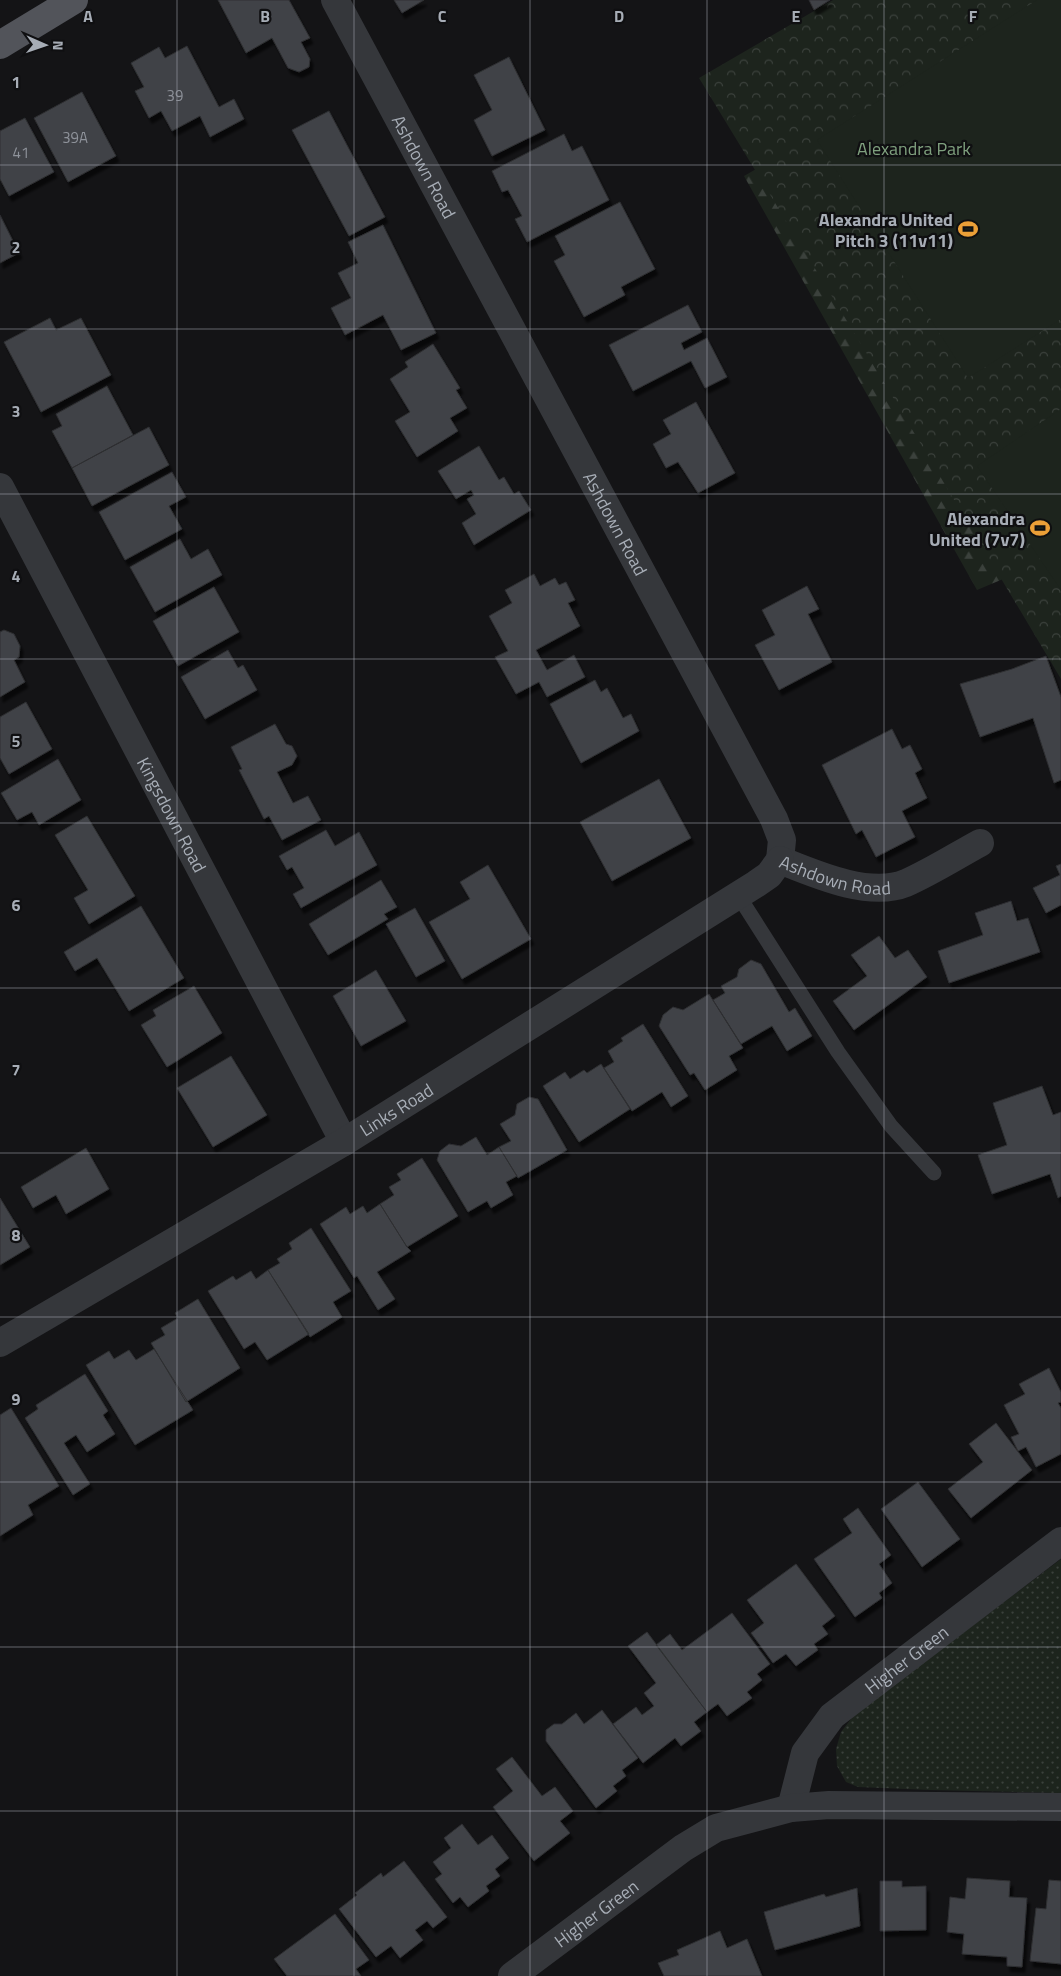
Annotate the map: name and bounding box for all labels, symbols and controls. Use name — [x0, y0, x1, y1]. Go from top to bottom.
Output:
text: A — [83, 4, 93, 28]
text: B — [260, 4, 270, 28]
text: C — [438, 4, 447, 28]
text: D — [614, 4, 624, 28]
text: E — [792, 4, 801, 28]
text: F — [969, 4, 978, 28]
north arrow — [20, 20, 70, 70]
text: N — [48, 40, 69, 51]
text: 1 — [12, 70, 20, 94]
house number: 39 — [167, 84, 183, 107]
street label: Ashdown Road — [385, 110, 463, 223]
house number: 39A — [62, 126, 88, 149]
park label: Alexandra Park — [857, 135, 971, 162]
house number: 41 — [13, 141, 29, 164]
place label: Alexandra United Pitch 3 (11v11) — [819, 206, 953, 254]
sports icon: Alexandra United Pitch 3 (11v11) — [957, 218, 979, 240]
text: 2 — [12, 235, 20, 259]
text: 3 — [12, 399, 20, 423]
street label: Ashdown Road — [577, 467, 654, 580]
place label: Alexandra United (7v7) — [929, 505, 1025, 553]
sports icon: Alexandra United (7v7) — [1029, 517, 1051, 539]
text: 4 — [12, 564, 21, 588]
text: 5 — [12, 729, 21, 753]
street label: Kingsdown Road — [131, 752, 213, 877]
street label: Ashdown Road — [776, 848, 892, 901]
text: 6 — [12, 893, 21, 917]
text: 7 — [12, 1058, 20, 1082]
street label: Links Road — [354, 1076, 438, 1143]
text: 8 — [12, 1223, 21, 1247]
text: 9 — [12, 1387, 21, 1411]
street label: Higher Green — [859, 1618, 954, 1700]
street label: Higher Green — [548, 1873, 644, 1954]

